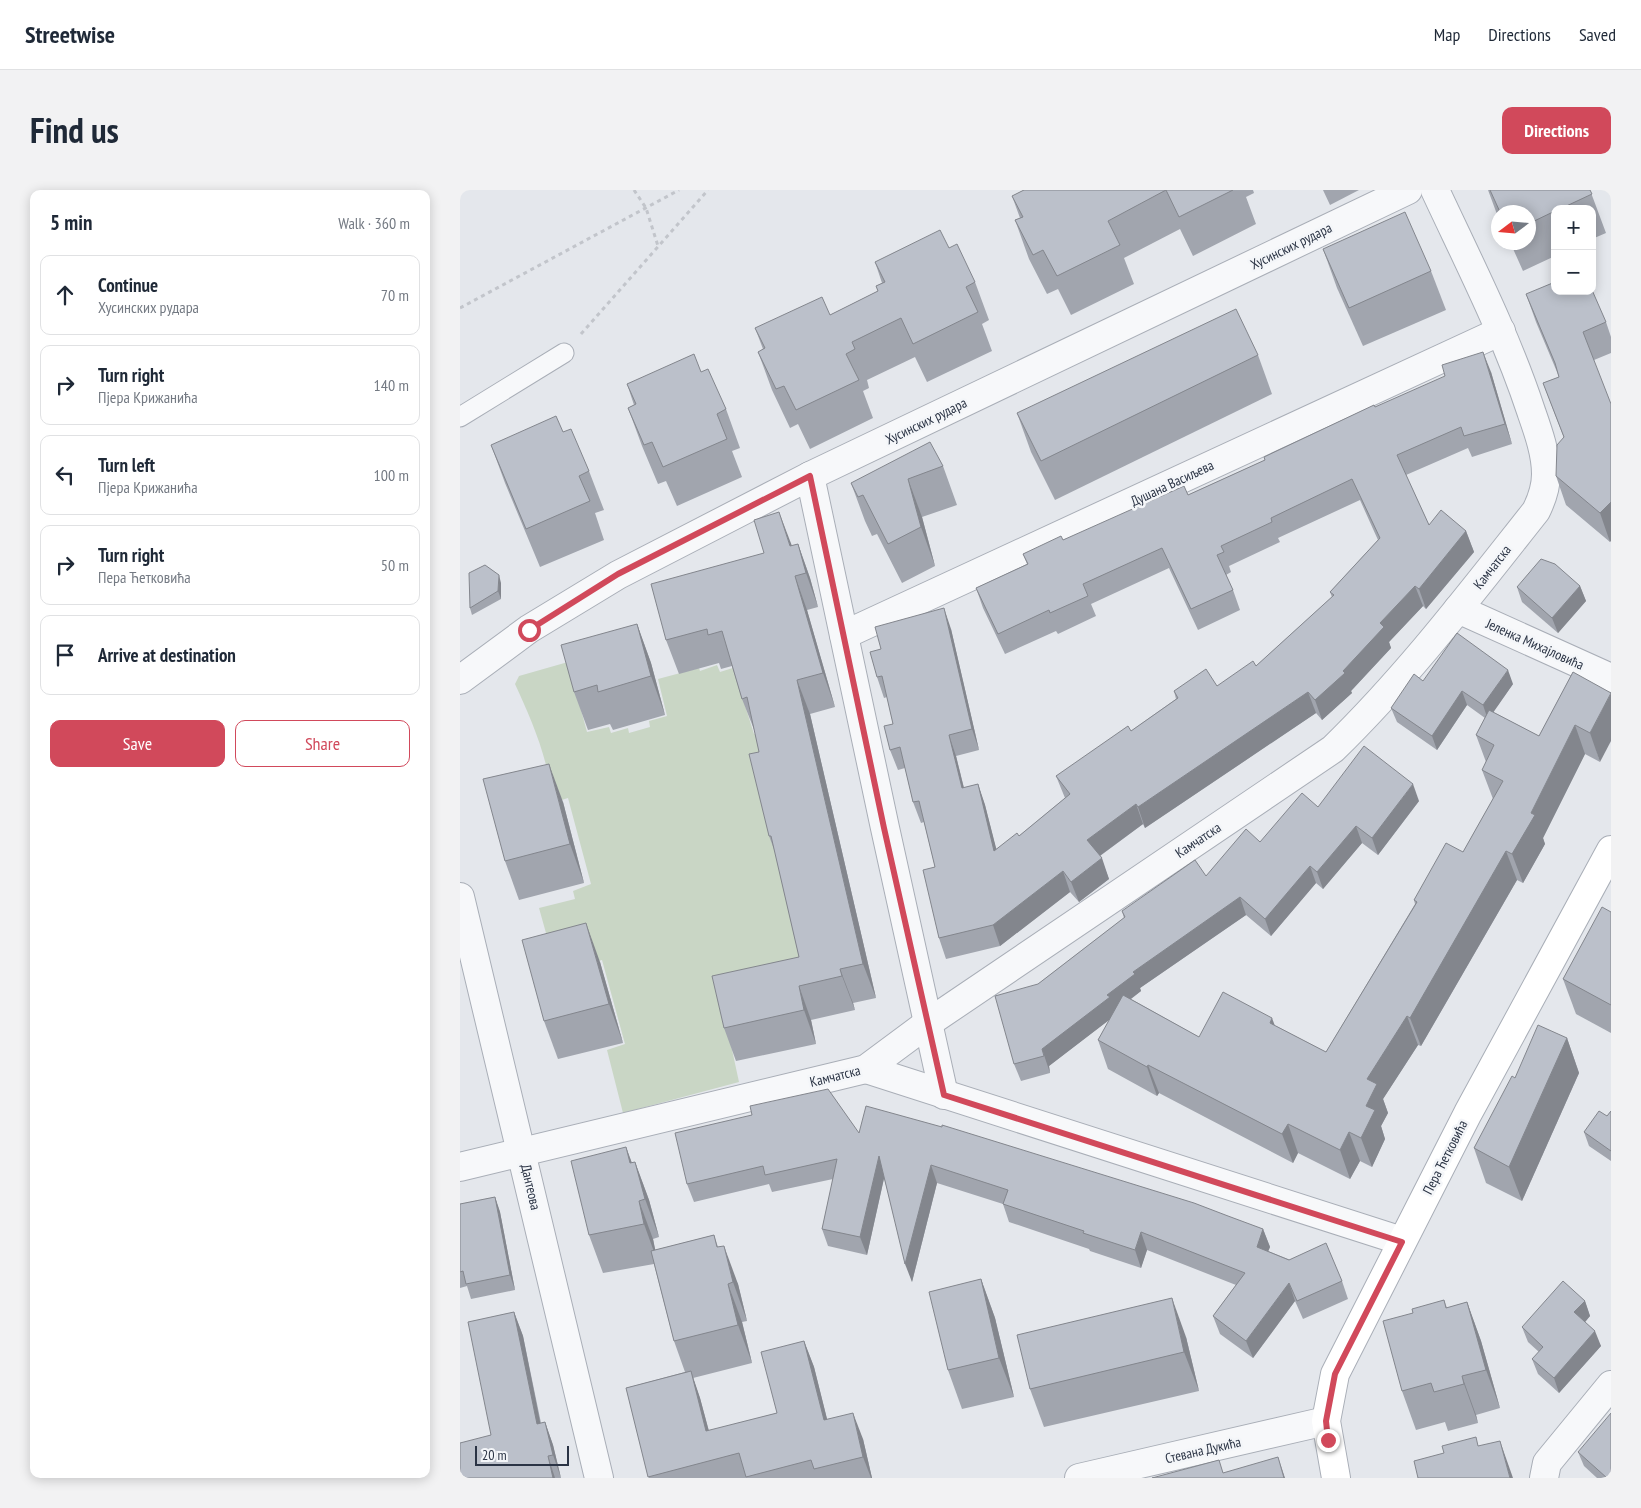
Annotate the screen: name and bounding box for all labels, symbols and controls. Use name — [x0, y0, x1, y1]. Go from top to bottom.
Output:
text: Streetwise — [25, 19, 115, 50]
text: Map — [1434, 23, 1460, 46]
text: Directions — [1488, 23, 1551, 46]
text: Saved — [1579, 23, 1616, 46]
text: Find us — [30, 107, 119, 153]
button: Directions — [1502, 107, 1611, 154]
north arrow — [1491, 205, 1536, 250]
map controls — [1551, 205, 1596, 295]
button: + — [1551, 205, 1596, 250]
text: 5 min — [50, 209, 92, 236]
text: Walk · 360 m — [338, 213, 410, 233]
street label: Хусинских рудара — [1247, 219, 1335, 273]
button: − — [1551, 250, 1596, 295]
text: Continue — [98, 273, 158, 297]
icon: ahead — [51, 281, 79, 309]
text: 70 m — [381, 285, 409, 305]
text: Хусинских рудара — [98, 297, 199, 317]
text: Turn right — [98, 363, 164, 387]
icon: right — [51, 371, 79, 399]
text: 140 m — [374, 375, 409, 395]
text: Пјера Крижанића — [98, 387, 198, 407]
street label: Хусинских рудара — [882, 394, 970, 448]
text: Turn left — [98, 453, 155, 477]
street label: Душана Васиљева — [1128, 456, 1216, 510]
icon: left — [51, 461, 79, 489]
text: 100 m — [374, 465, 409, 485]
text: Пјера Крижанића — [98, 477, 198, 497]
street label: Камчатска — [1469, 541, 1515, 593]
text: Turn right — [98, 543, 164, 567]
icon: right — [51, 551, 79, 579]
text: 50 m — [381, 555, 409, 575]
text: Пера Ћетковића — [98, 567, 191, 587]
street label: Јеленка Михајловића — [1482, 614, 1587, 674]
route start — [518, 619, 541, 642]
icon: arrive — [51, 641, 79, 669]
text: Arrive at destination — [98, 643, 236, 667]
button: Save — [50, 720, 225, 767]
button: Share — [235, 720, 410, 767]
street label: Камчатска — [1172, 818, 1224, 862]
street label: Камчатска — [808, 1061, 862, 1091]
street label: Пера Ћетковића — [1419, 1117, 1471, 1197]
street label: Дантеова — [517, 1162, 545, 1212]
route end — [1317, 1429, 1340, 1452]
street label: Стевана Дукића — [1163, 1433, 1243, 1467]
scale bar — [475, 1443, 569, 1466]
text: 20 m — [482, 1446, 507, 1464]

